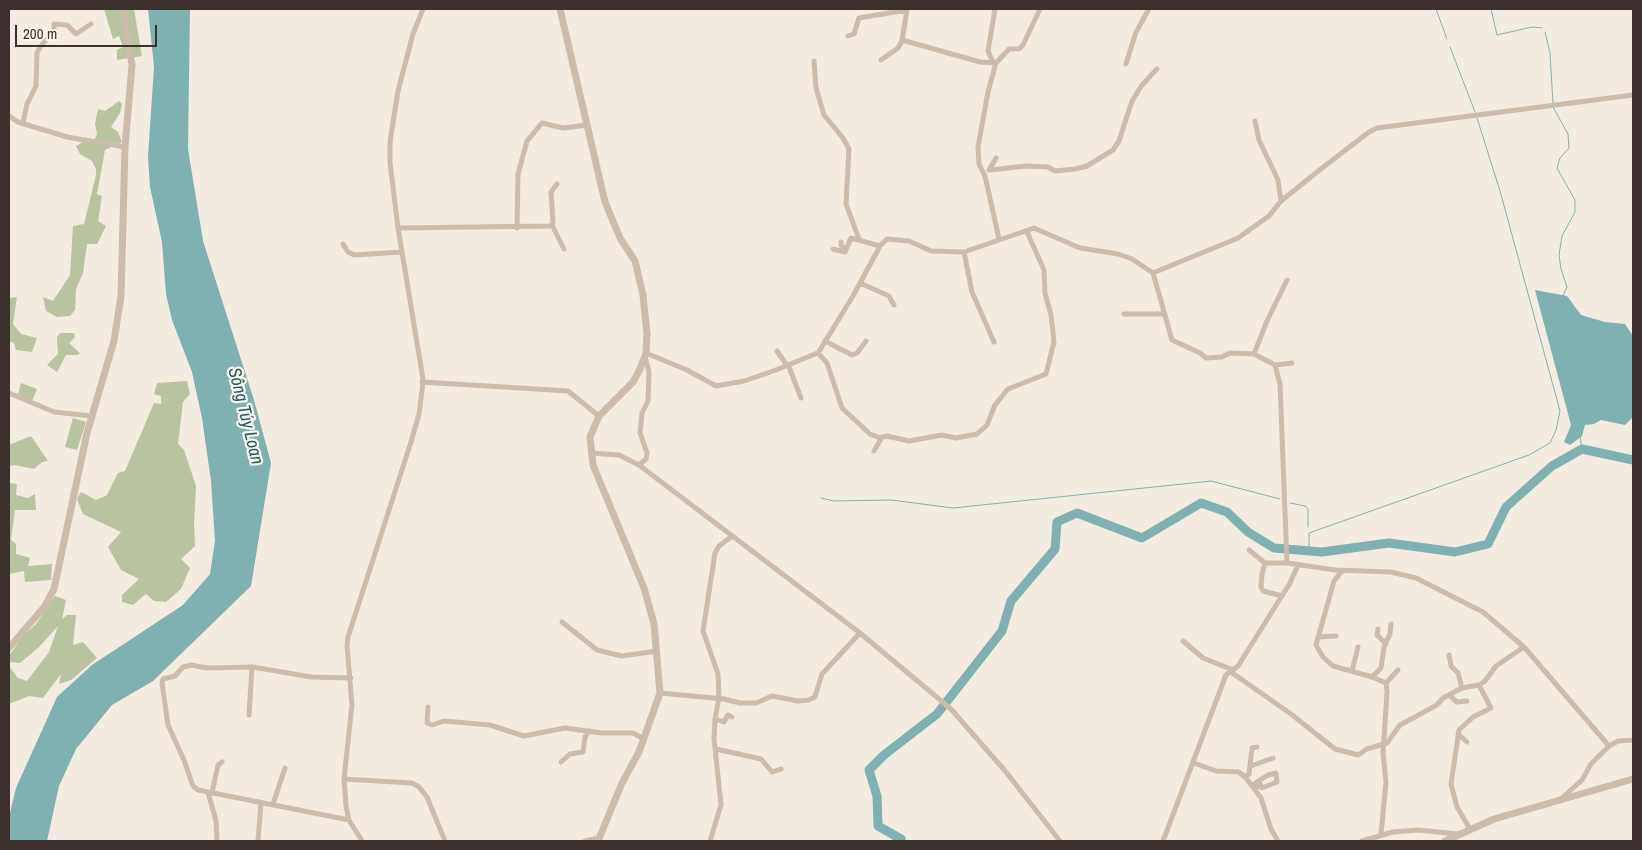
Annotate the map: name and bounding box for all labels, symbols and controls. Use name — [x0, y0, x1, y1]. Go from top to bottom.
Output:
scale bar — [18, 15, 160, 47]
text: 200 m — [23, 23, 57, 44]
water label: Sông Túy Loan — [223, 365, 267, 467]

